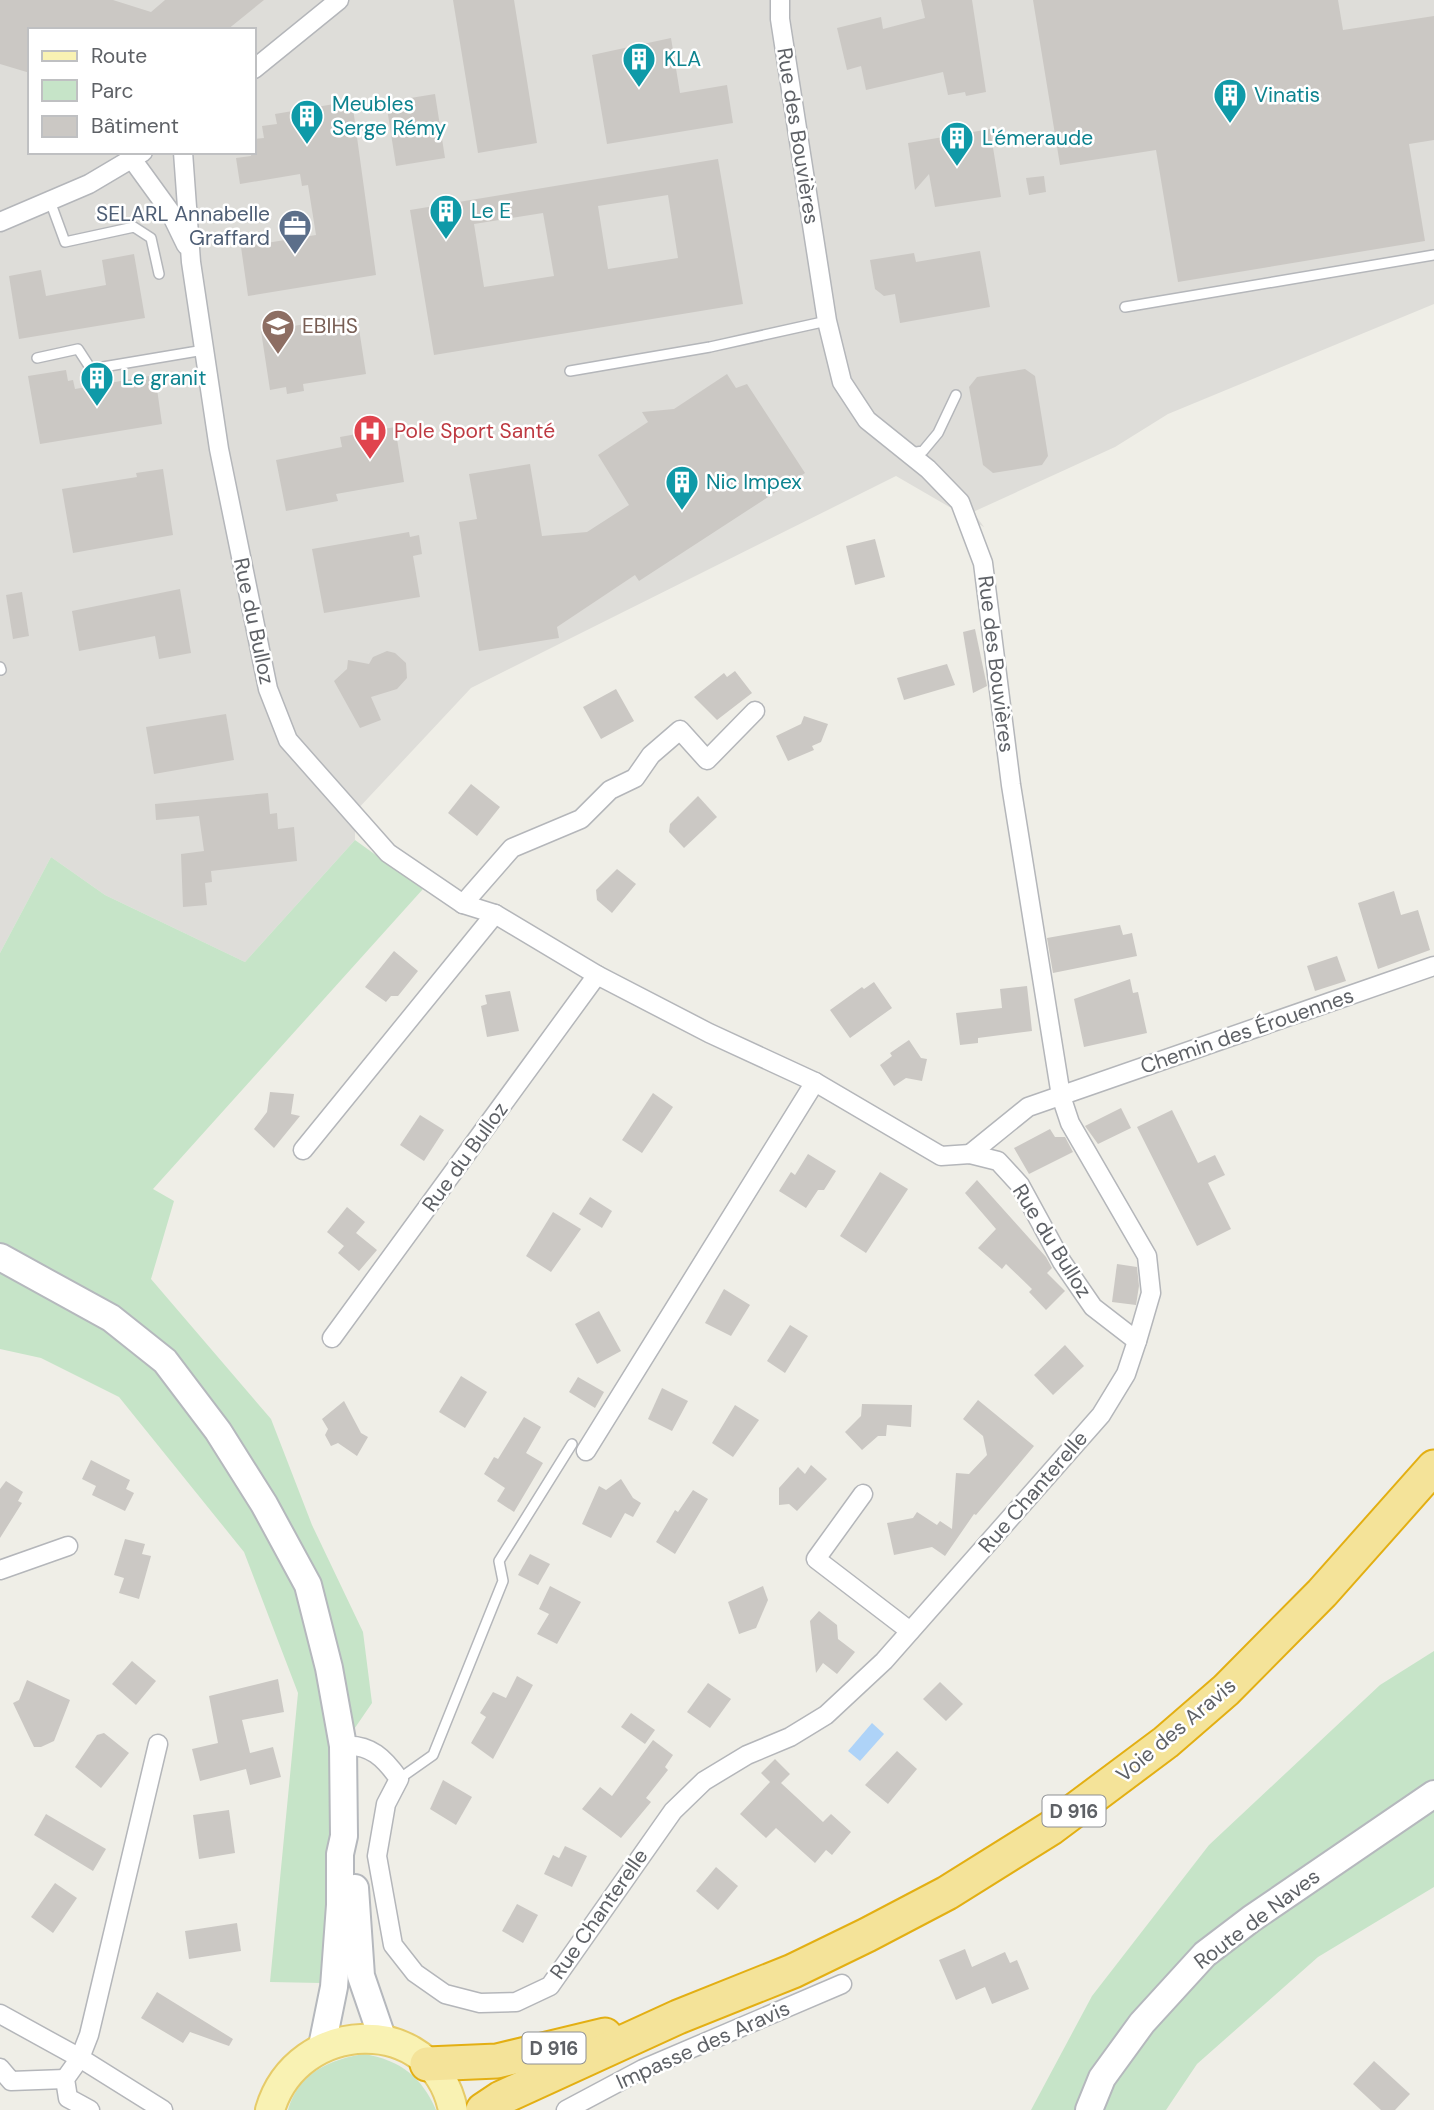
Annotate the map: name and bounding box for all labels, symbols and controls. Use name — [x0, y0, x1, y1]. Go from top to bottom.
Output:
legend — [28, 28, 256, 154]
building icon: KLA — [620, 40, 658, 89]
text: Route — [91, 42, 147, 70]
place label: KLA — [664, 45, 701, 73]
street label: Rue des Bouvières — [770, 46, 826, 226]
building icon: Vinatis — [1211, 76, 1249, 125]
text: Parc — [91, 77, 134, 105]
place label: Vinatis — [1254, 81, 1320, 109]
place label: Meubles Serge Rémy — [332, 90, 447, 142]
building icon: Meubles Serge Rémy — [288, 97, 326, 146]
text: Bâtiment — [91, 112, 179, 140]
building icon: L'émeraude — [938, 119, 976, 168]
place label: L'émeraude — [982, 124, 1093, 152]
building icon: Le E — [427, 192, 465, 241]
place label: Le E — [471, 197, 511, 225]
place label: SELARL Annabelle Graffard — [96, 200, 270, 252]
office icon: SELARL Annabelle Graffard — [276, 207, 314, 256]
school or university icon: EBIHS — [259, 307, 297, 356]
place label: EBIHS — [302, 312, 358, 340]
building icon: Le granit — [78, 359, 116, 408]
place label: Le granit — [122, 364, 206, 392]
hospital icon: Pole Sport Santé — [351, 412, 389, 461]
place label: Pole Sport Santé — [394, 417, 555, 445]
building icon: Nic Impex — [663, 463, 701, 512]
place label: Nic Impex — [706, 468, 802, 496]
street label: Rue du Bulloz — [227, 555, 281, 687]
street label: Rue des Bouvières — [971, 574, 1021, 754]
street label: Chemin des Érouennes — [1137, 981, 1357, 1081]
street label: Rue du Bulloz — [416, 1097, 514, 1217]
street label: Rue du Bulloz — [1006, 1179, 1098, 1303]
street label: Rue Chanterelle — [972, 1425, 1094, 1559]
street label: Voie des Aravis — [1110, 1672, 1242, 1788]
road number: D 916 — [1042, 1796, 1106, 1826]
street label: Rue Chanterelle — [544, 1843, 654, 1985]
street label: Route de Naves — [1188, 1862, 1326, 1976]
street label: Impasse des Aravis — [612, 1994, 794, 2096]
road number: D 916 — [522, 2032, 586, 2064]

